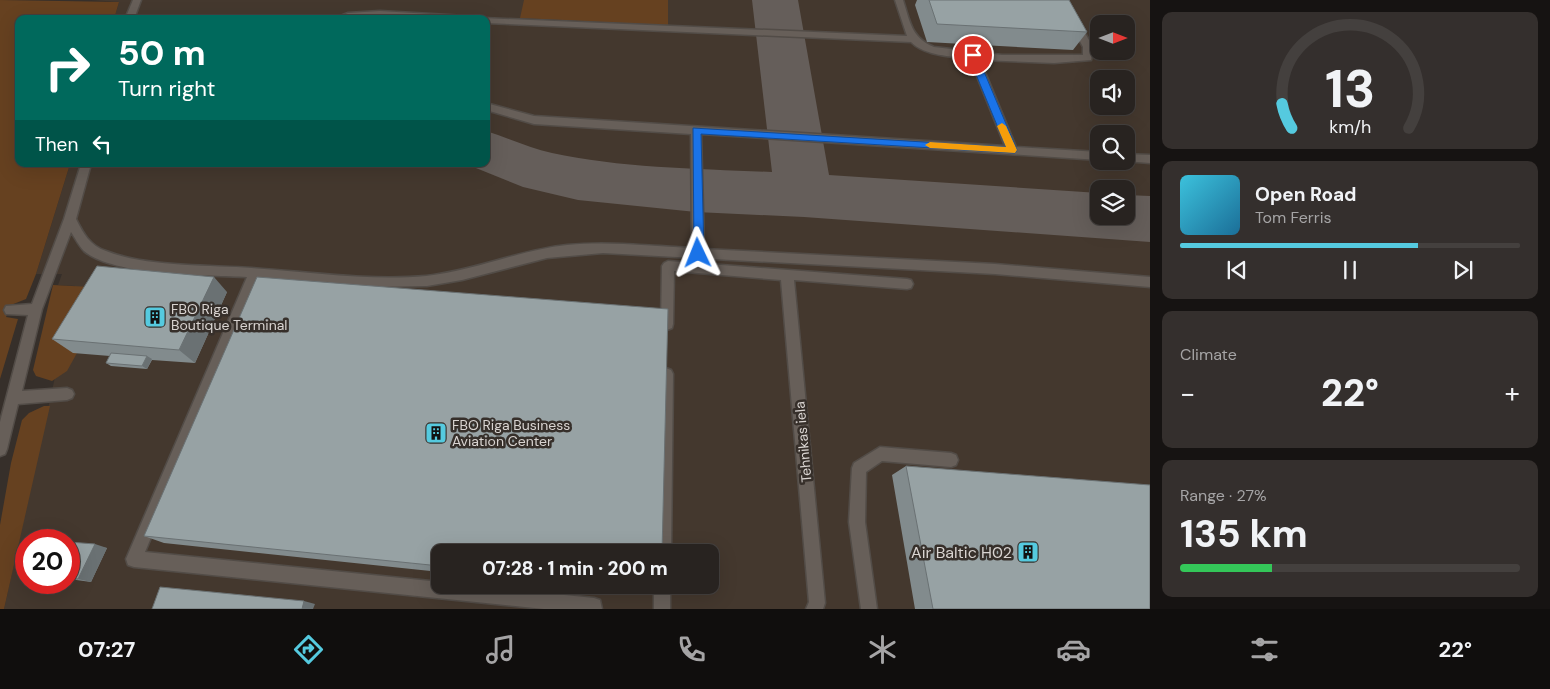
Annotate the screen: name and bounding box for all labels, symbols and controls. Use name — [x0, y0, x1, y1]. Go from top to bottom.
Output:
north arrow — [1090, 15, 1135, 60]
map controls — [1090, 15, 1135, 225]
text: 50 m — [118, 30, 206, 76]
pin — [952, 34, 994, 76]
icon: right — [35, 35, 100, 100]
icon: arrive — [959, 41, 987, 69]
text: 13 — [1325, 55, 1375, 123]
button: sound — [1090, 70, 1135, 115]
text: Turn right — [118, 74, 215, 103]
text: km/h — [1329, 115, 1371, 139]
button: search — [1090, 125, 1135, 170]
icon: left — [88, 130, 116, 158]
text: Then — [35, 132, 78, 157]
button: layers — [1090, 180, 1135, 225]
text: Open Road — [1255, 182, 1357, 207]
text: Tom Ferris — [1255, 207, 1332, 228]
position arrow — [671, 226, 723, 278]
icon: previous — [1223, 256, 1251, 284]
icon: pause — [1336, 256, 1364, 284]
icon: next — [1449, 256, 1477, 284]
place label: FBO Riga Boutique Terminal — [171, 300, 287, 334]
building icon: FBO Riga Boutique Terminal — [143, 305, 167, 329]
text: Climate — [1180, 344, 1237, 365]
text: 22° — [1321, 368, 1379, 418]
text: − — [1180, 375, 1195, 412]
text: + — [1505, 375, 1520, 412]
street label: Tehnikas iela — [790, 401, 816, 483]
place label: FBO Riga Business Aviation Center — [452, 416, 570, 450]
building icon: FBO Riga Business Aviation Center — [424, 421, 448, 445]
text: Range · 27% — [1180, 485, 1267, 506]
text: 135 km — [1180, 509, 1308, 559]
speed limit sign: 20 — [15, 529, 80, 594]
building icon: Air Baltic H02 — [1016, 540, 1040, 564]
place label: Air Baltic H02 — [911, 542, 1012, 563]
text: 07:28 · 1 min · 200 m — [482, 556, 668, 581]
icon: directions — [291, 632, 326, 667]
icon: music — [483, 632, 518, 667]
icon: phone — [674, 632, 709, 667]
icon: climate — [865, 632, 900, 667]
icon: car — [1056, 632, 1091, 667]
icon: filters — [1247, 632, 1282, 667]
text: 07:27 — [78, 635, 135, 664]
text: 22° — [1439, 635, 1472, 664]

